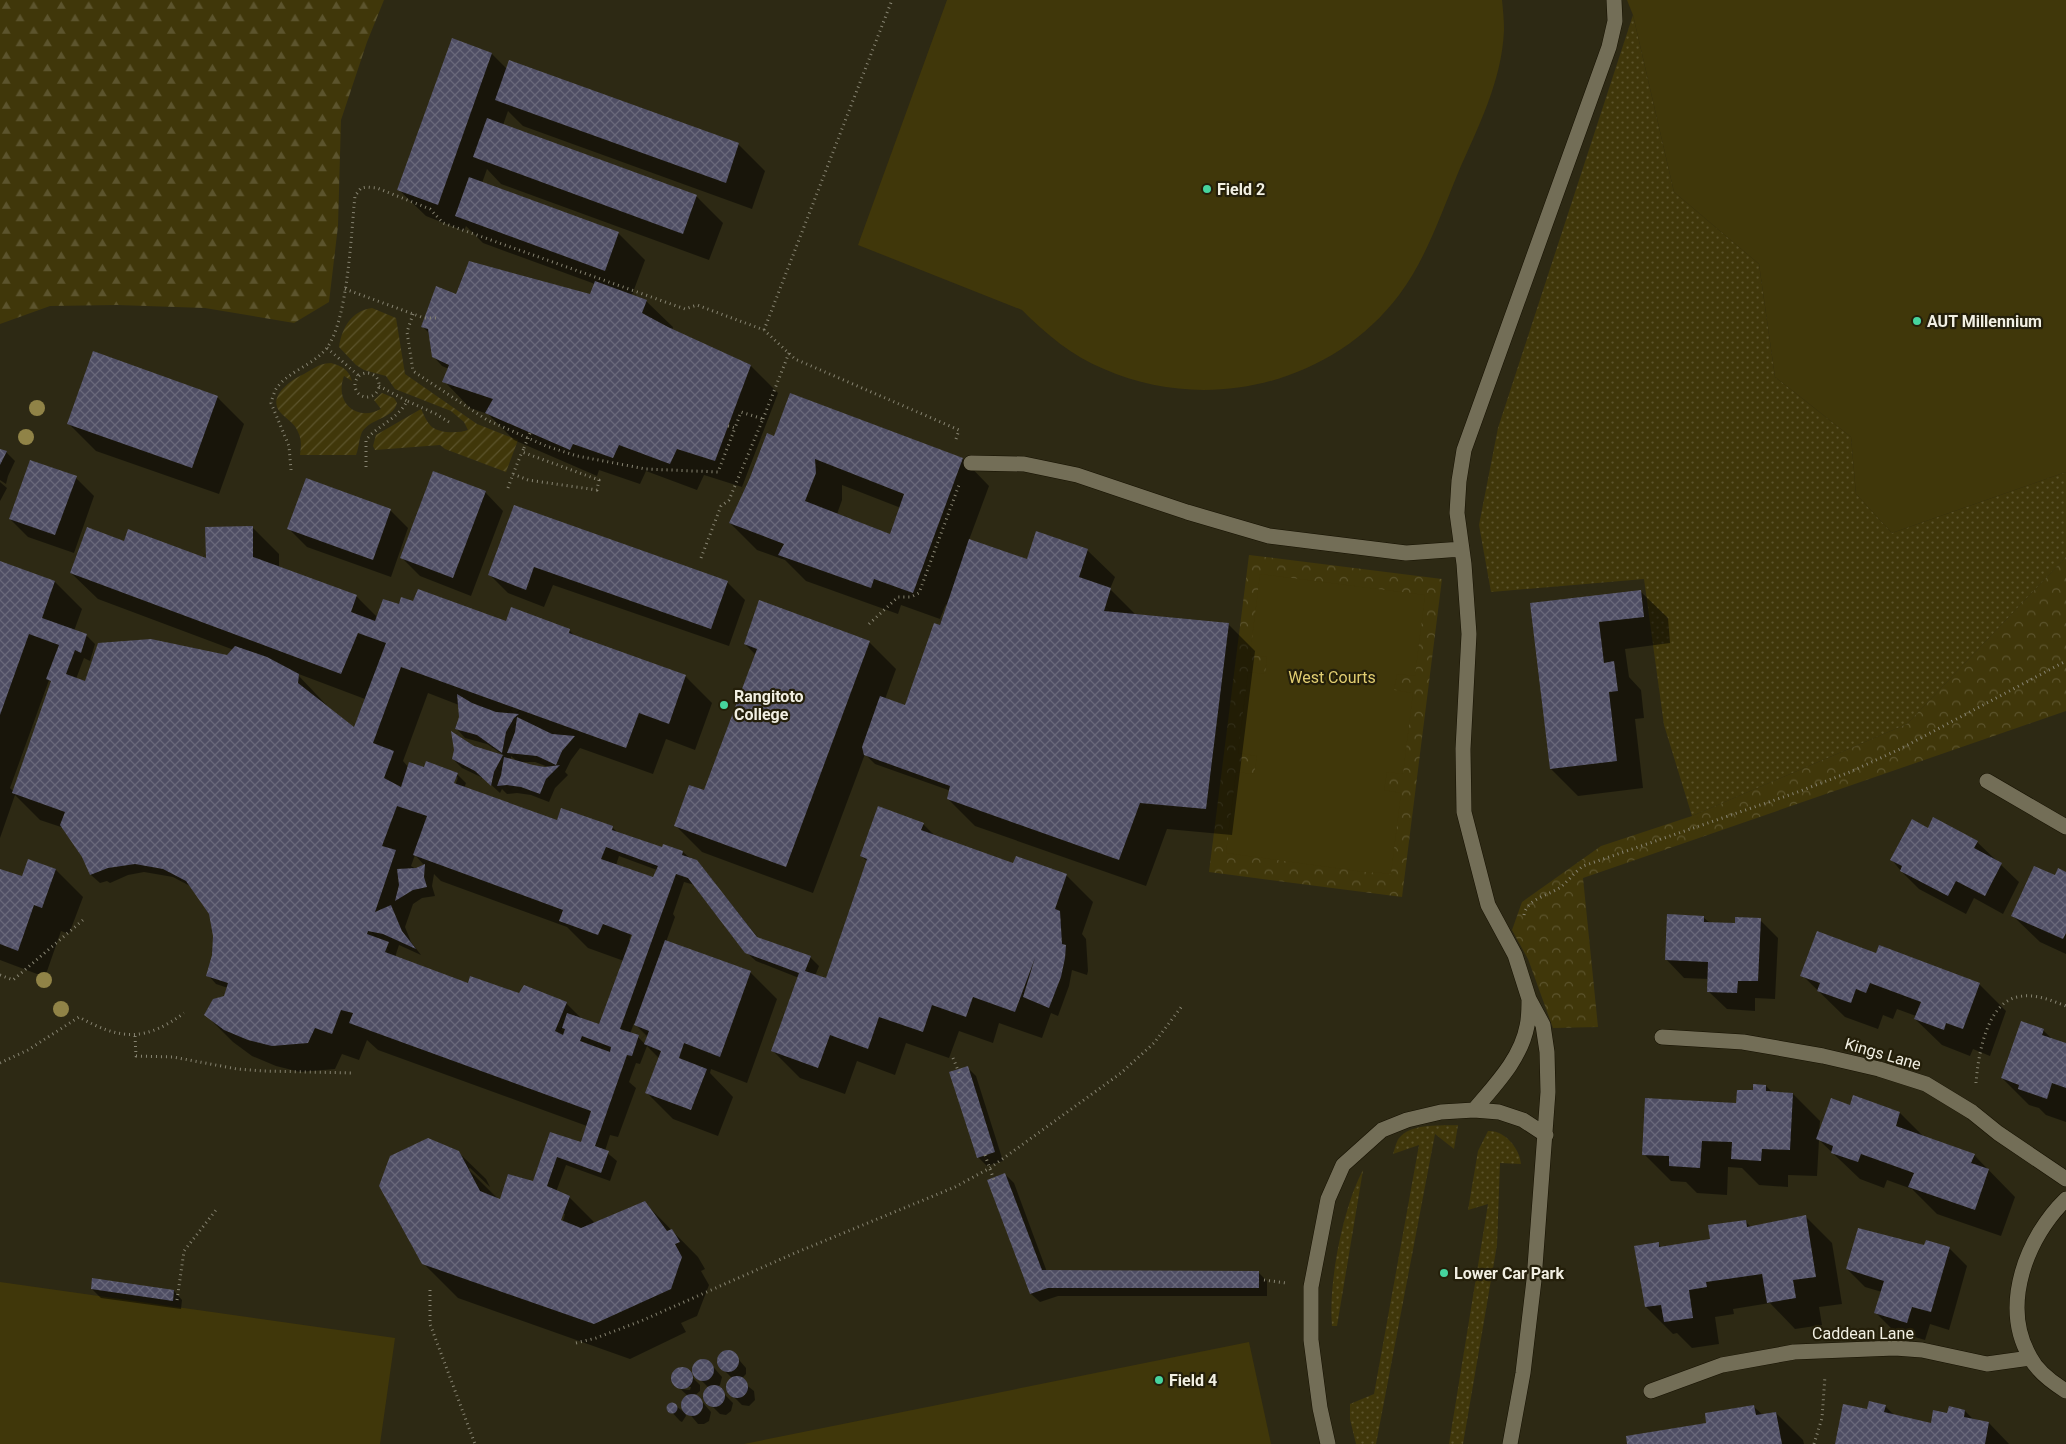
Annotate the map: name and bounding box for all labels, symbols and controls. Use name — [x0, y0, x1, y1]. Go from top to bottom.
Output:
place label: Field 2 — [1217, 180, 1265, 199]
marker: Field 2 — [1201, 183, 1213, 195]
place label: AUT Millennium — [1927, 312, 2042, 331]
marker: AUT Millennium — [1911, 315, 1923, 327]
park label: West Courts — [1288, 668, 1376, 687]
place label: Rangitoto College — [734, 687, 804, 724]
marker: Rangitoto College — [718, 699, 730, 711]
street label: Kings Lane — [1843, 1034, 1923, 1074]
place label: Lower Car Park — [1454, 1264, 1564, 1283]
marker: Lower Car Park — [1438, 1267, 1450, 1279]
street label: Caddean Lane — [1812, 1324, 1914, 1343]
place label: Field 4 — [1169, 1371, 1217, 1390]
marker: Field 4 — [1153, 1374, 1165, 1386]

